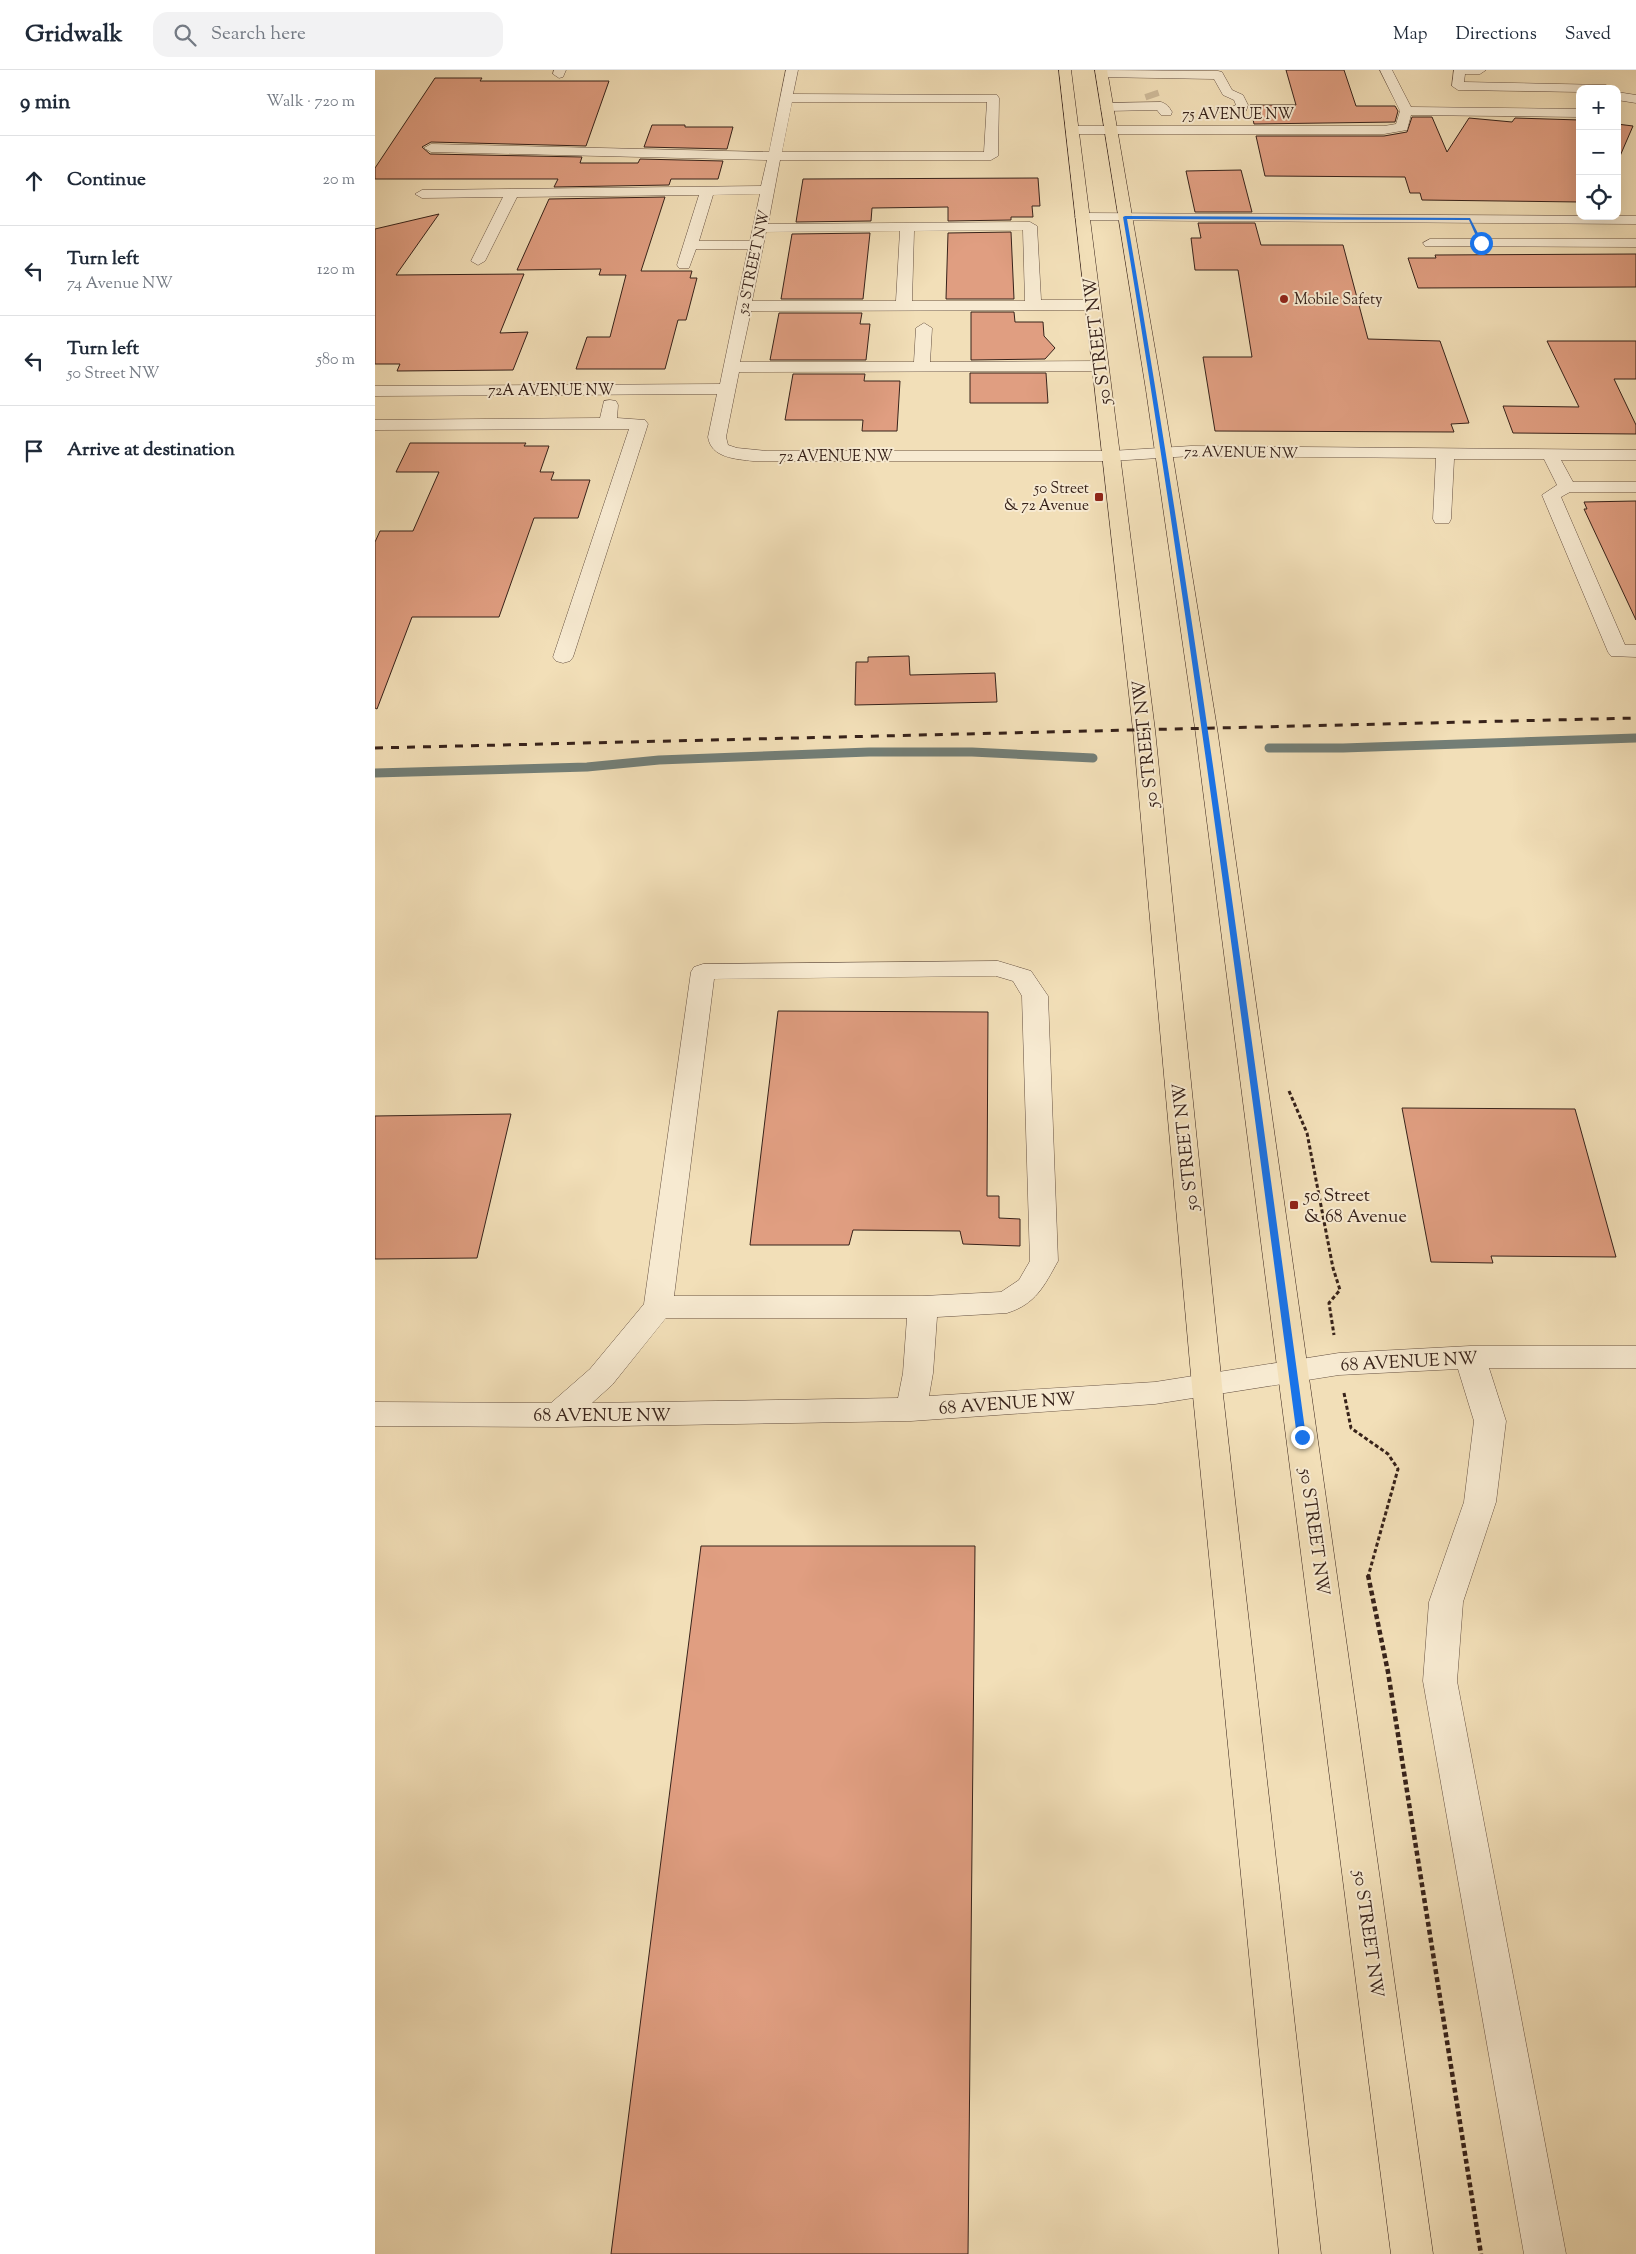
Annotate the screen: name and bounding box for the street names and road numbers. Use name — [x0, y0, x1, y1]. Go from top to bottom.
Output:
street label: 75 AVENUE NW — [1182, 105, 1294, 126]
street label: 52 STREET NW — [733, 208, 776, 317]
street label: 50 STREET NW — [1078, 275, 1120, 407]
street label: 72A AVENUE NW — [488, 381, 614, 402]
street label: 72 AVENUE NW — [1184, 442, 1298, 465]
street label: 72 AVENUE NW — [779, 447, 893, 468]
street label: 50 STREET NW — [1127, 679, 1167, 810]
street label: 50 STREET NW — [1167, 1082, 1207, 1213]
street label: 68 AVENUE NW — [1340, 1346, 1478, 1380]
street label: 68 AVENUE NW — [938, 1387, 1077, 1423]
street label: 68 AVENUE NW — [533, 1404, 671, 1430]
street label: 50 STREET NW — [1291, 1466, 1335, 1598]
street label: 50 STREET NW — [1345, 1868, 1389, 2000]

